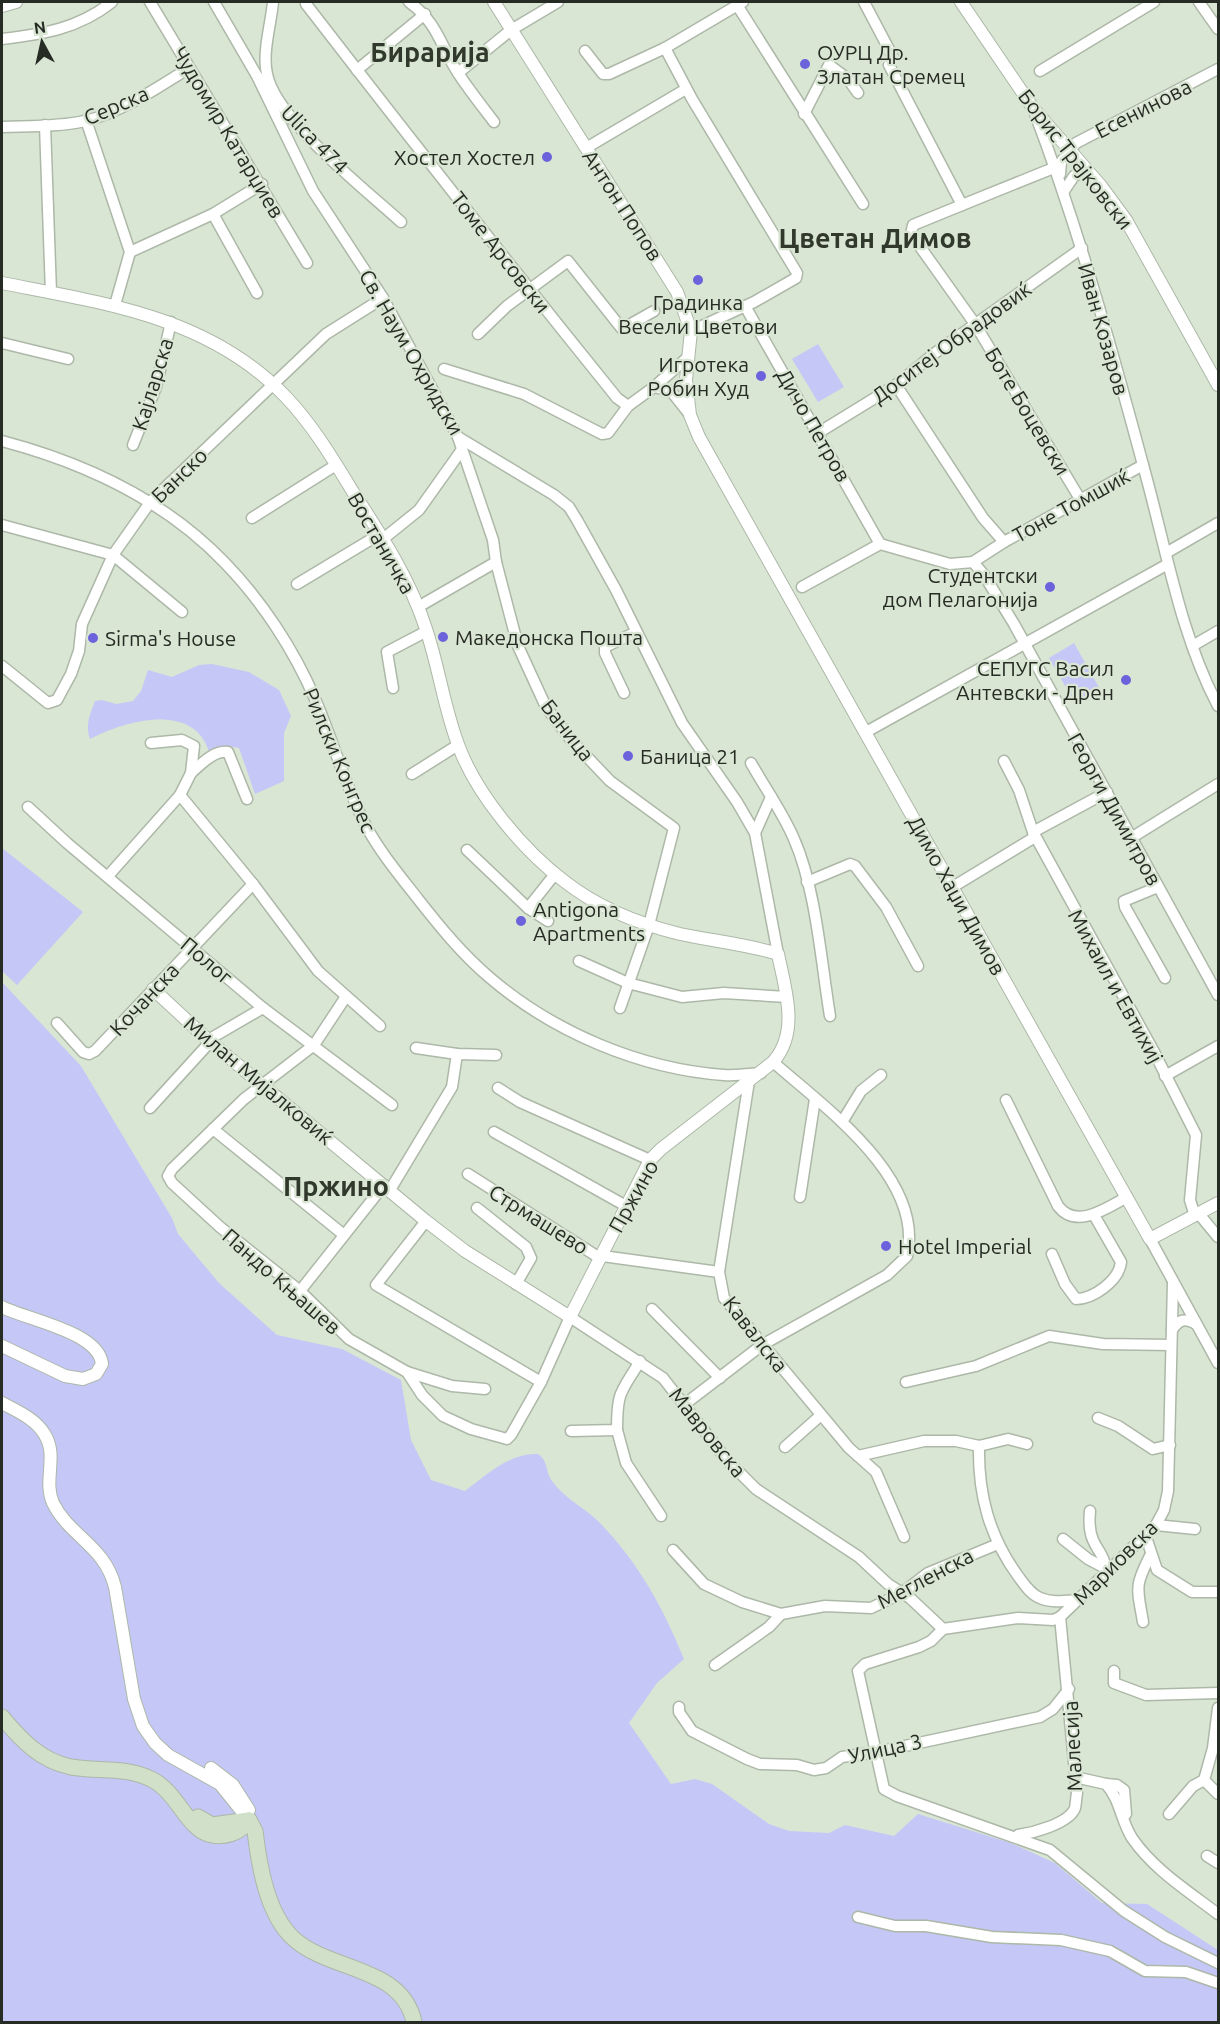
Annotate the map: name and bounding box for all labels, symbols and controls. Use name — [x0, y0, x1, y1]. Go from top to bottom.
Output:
north arrow — [12, 12, 72, 72]
text: N — [33, 17, 47, 37]
district label: Бирарија — [370, 37, 490, 67]
place label: ОУРЦ Др. Златан Сремец — [817, 40, 965, 88]
street label: Чудомир Катарџиев — [168, 42, 290, 222]
marker: ОУРЦ Др. Златан Сремец — [798, 57, 812, 71]
street label: Есенинова — [1091, 74, 1195, 142]
street label: Серска — [80, 81, 152, 129]
street label: Борис Трајковски — [1014, 84, 1138, 234]
street label: Ulica 474 — [277, 100, 353, 178]
place label: Хостел Хостел — [394, 145, 535, 169]
street label: Антон Попов — [578, 145, 668, 265]
marker: Хостел Хостел — [540, 150, 554, 164]
street label: Томе Арсовски — [446, 187, 556, 317]
district label: Цветан Димов — [778, 223, 972, 253]
street label: Иван Козаров — [1074, 260, 1134, 398]
street label: Св. Наум Охридски — [355, 265, 469, 439]
marker: Градинка Весели Цветови — [691, 273, 705, 287]
street label: Доситеј Обрадовиќ — [867, 276, 1035, 408]
place label: Градинка Весели Цветови — [618, 290, 778, 338]
street label: Кајларска — [127, 335, 177, 433]
street label: Боте Боцевски — [980, 343, 1076, 479]
place label: Игротека Робин Худ — [648, 352, 749, 400]
street label: Дичо Петров — [772, 364, 856, 486]
marker: Игротека Робин Худ — [754, 369, 768, 383]
street label: Банско — [146, 443, 212, 507]
street label: Тоне Томшиќ — [1008, 463, 1134, 547]
street label: Востаничка — [343, 488, 421, 598]
place label: Студентски дом Пелагонија — [883, 563, 1038, 611]
marker: Студентски дом Пелагонија — [1043, 580, 1057, 594]
place label: Македонска Пошта — [455, 625, 643, 649]
place label: Sirma's House — [105, 626, 236, 650]
marker: Македонска Пошта — [436, 630, 450, 644]
marker: Sirma's House — [86, 631, 100, 645]
place label: СЕПУГС Васил Антевски - Дрен — [956, 656, 1114, 704]
marker: СЕПУГС Васил Антевски - Дрен — [1119, 673, 1133, 687]
street label: Рилски Конгрес — [299, 684, 381, 836]
street label: Баница — [537, 694, 599, 766]
street label: Георги Димитров — [1063, 729, 1167, 889]
place label: Баница 21 — [640, 744, 740, 768]
marker: Баница 21 — [621, 749, 635, 763]
street label: Димо Хаџи Димов — [903, 811, 1011, 979]
place label: Antigona Apartments — [533, 897, 645, 945]
street label: Михаил и Евтихиј — [1064, 905, 1168, 1067]
marker: Antigona Apartments — [514, 914, 528, 928]
street label: Полог — [176, 932, 238, 989]
street label: Кочанска — [104, 958, 184, 1040]
street label: Милан Мијалковиќ — [180, 1011, 339, 1149]
street label: Пржино — [603, 1156, 663, 1236]
district label: Пржино — [283, 1171, 389, 1201]
street label: Стрмашево — [485, 1179, 593, 1259]
street label: Пандо Књашев — [218, 1223, 346, 1339]
place label: Hotel Imperial — [898, 1234, 1032, 1258]
marker: Hotel Imperial — [879, 1239, 893, 1253]
street label: Кавалска — [719, 1291, 793, 1377]
street label: Мавровска — [665, 1382, 751, 1482]
street label: Мариовска — [1068, 1515, 1162, 1609]
street label: Мегленска — [873, 1543, 977, 1613]
street label: Малесија — [1058, 1700, 1086, 1792]
street label: Улица 3 — [846, 1728, 924, 1768]

